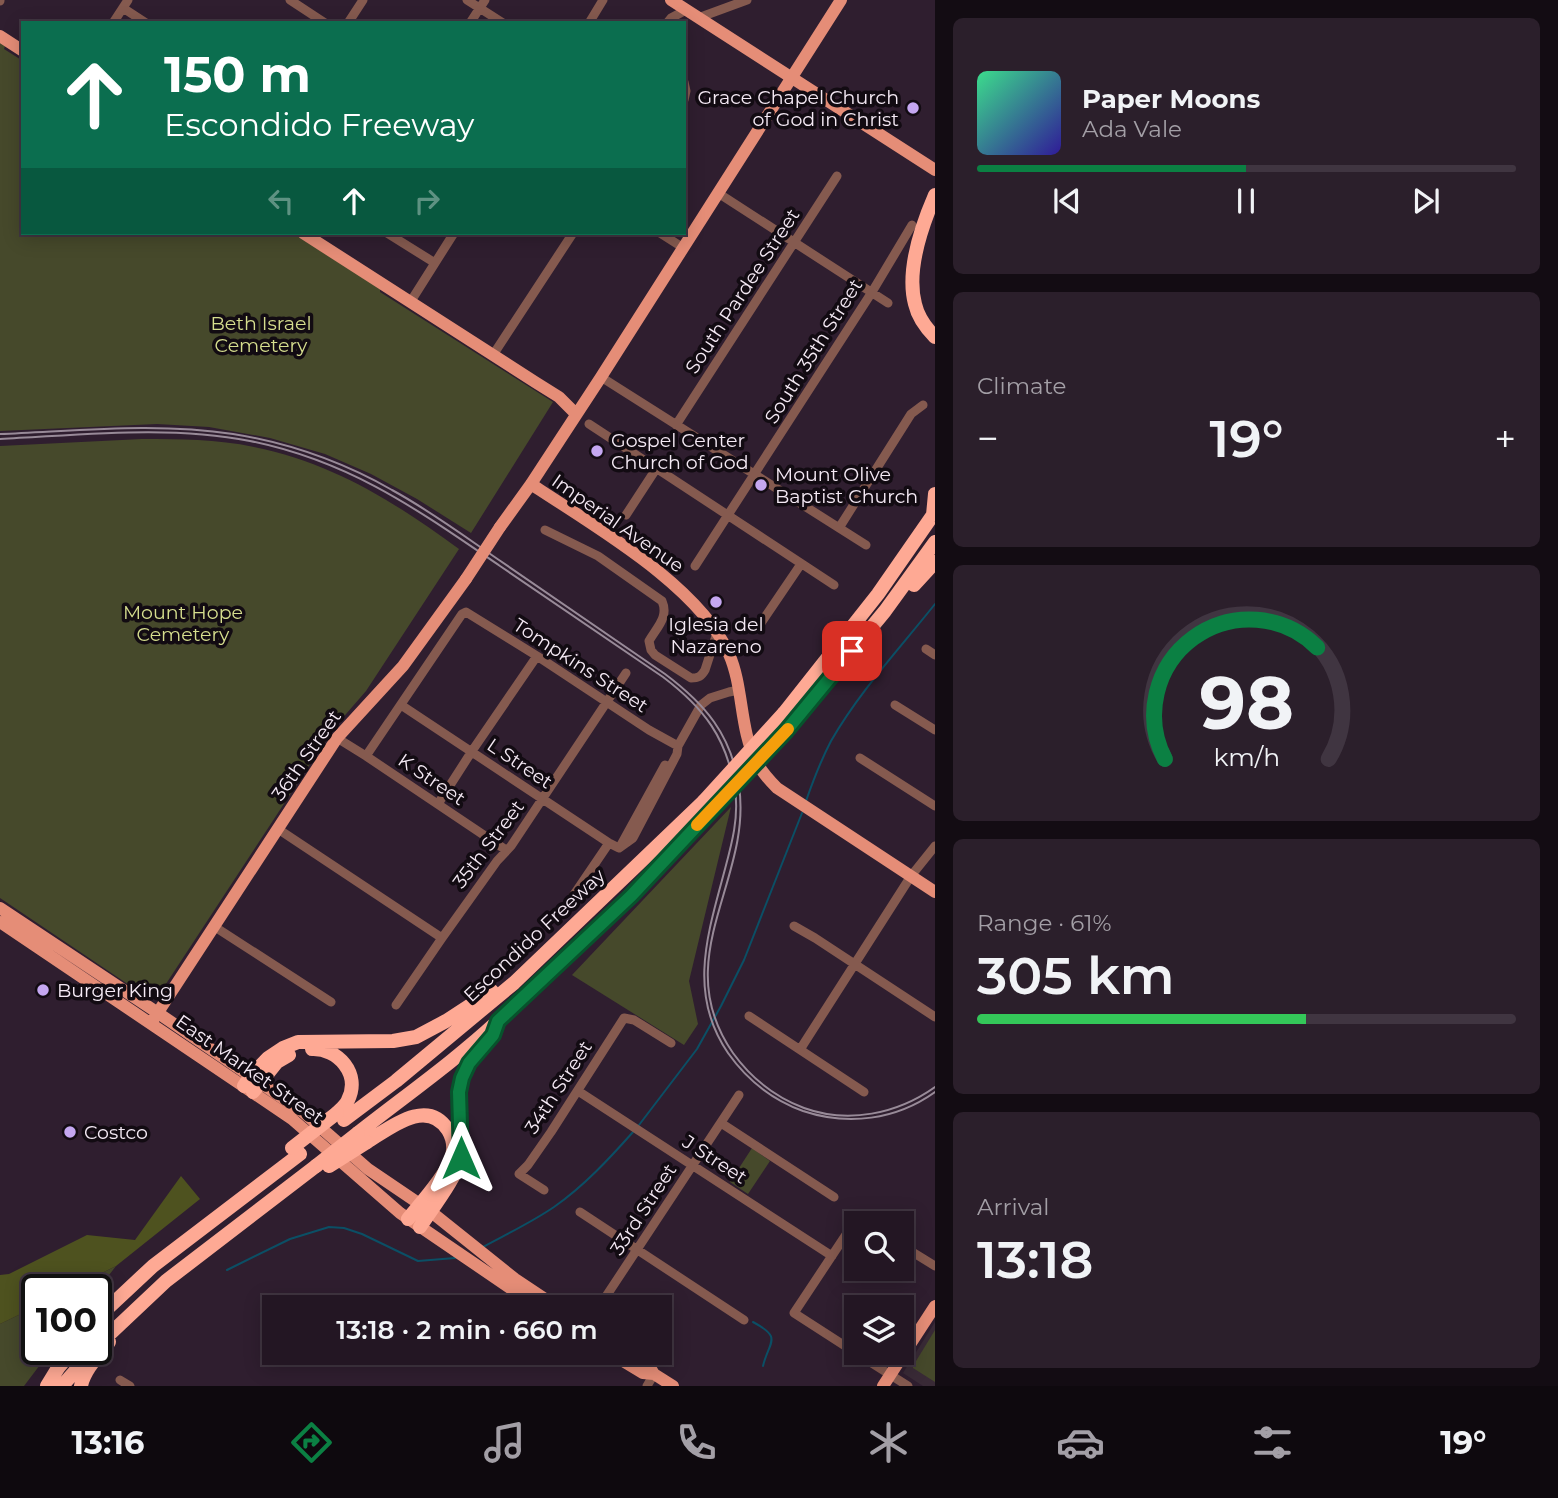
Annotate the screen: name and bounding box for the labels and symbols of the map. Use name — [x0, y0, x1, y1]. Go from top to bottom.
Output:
place label: Grace Chapel Church of God in Christ — [697, 86, 899, 131]
marker: Grace Chapel Church of God in Christ — [905, 100, 921, 116]
street label: South Pardee Street — [680, 204, 805, 378]
street label: South 35th Street — [760, 274, 867, 428]
park label: Beth Israel Cemetery — [211, 312, 312, 357]
place label: Gospel Center Church of God — [611, 429, 749, 474]
marker: Gospel Center Church of God — [589, 443, 605, 459]
place label: Mount Olive Baptist Church — [775, 463, 918, 508]
street label: Imperial Avenue — [547, 469, 688, 578]
marker: Mount Olive Baptist Church — [753, 477, 769, 493]
marker: Iglesia del Nazareno — [708, 594, 724, 610]
park label: Mount Hope Cemetery — [123, 601, 243, 646]
street label: Tompkins Street — [509, 613, 653, 718]
place label: Iglesia del Nazareno — [668, 613, 764, 658]
pin — [822, 621, 882, 681]
street label: 36th Street — [267, 705, 346, 805]
street label: L Street — [483, 733, 557, 794]
street label: K Street — [394, 749, 470, 810]
street label: 35th Street — [448, 796, 529, 893]
street label: Escondido Freeway — [459, 864, 610, 1007]
place label: Burger King — [57, 979, 173, 1002]
marker: Burger King — [35, 982, 51, 998]
street label: East Market Street — [171, 1010, 328, 1129]
street label: 34th Street — [520, 1036, 597, 1138]
place label: Costco — [84, 1121, 148, 1144]
position arrow — [424, 1121, 498, 1195]
marker: Costco — [62, 1124, 78, 1140]
street label: J Street — [677, 1130, 751, 1189]
street label: 33rd Street — [605, 1159, 682, 1259]
speed limit sign: 100 — [21, 1274, 112, 1365]

